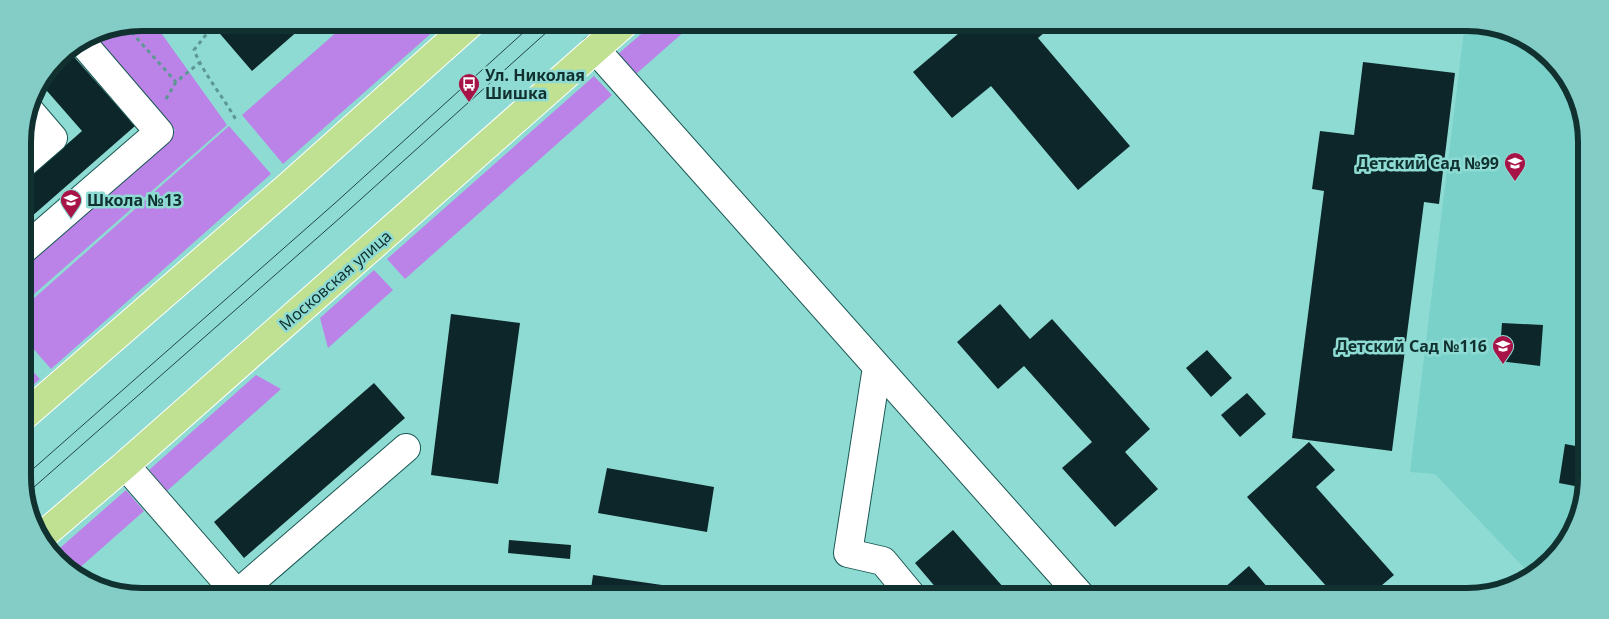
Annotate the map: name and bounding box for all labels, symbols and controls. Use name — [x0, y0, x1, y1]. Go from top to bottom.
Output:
place label: Ул. Николая Шишка — [485, 64, 585, 104]
bus stop icon: Ул. Николая Шишка — [457, 72, 481, 103]
school or university icon: Детский Сад №99 — [1503, 151, 1527, 182]
place label: Детский Сад №99 — [1357, 152, 1499, 174]
school or university icon: Школа №13 — [59, 188, 83, 219]
place label: Школа №13 — [87, 189, 182, 211]
street label: Московская улица — [274, 225, 396, 335]
school or university icon: Детский Сад №116 — [1491, 334, 1515, 365]
place label: Детский Сад №116 — [1335, 335, 1487, 357]

